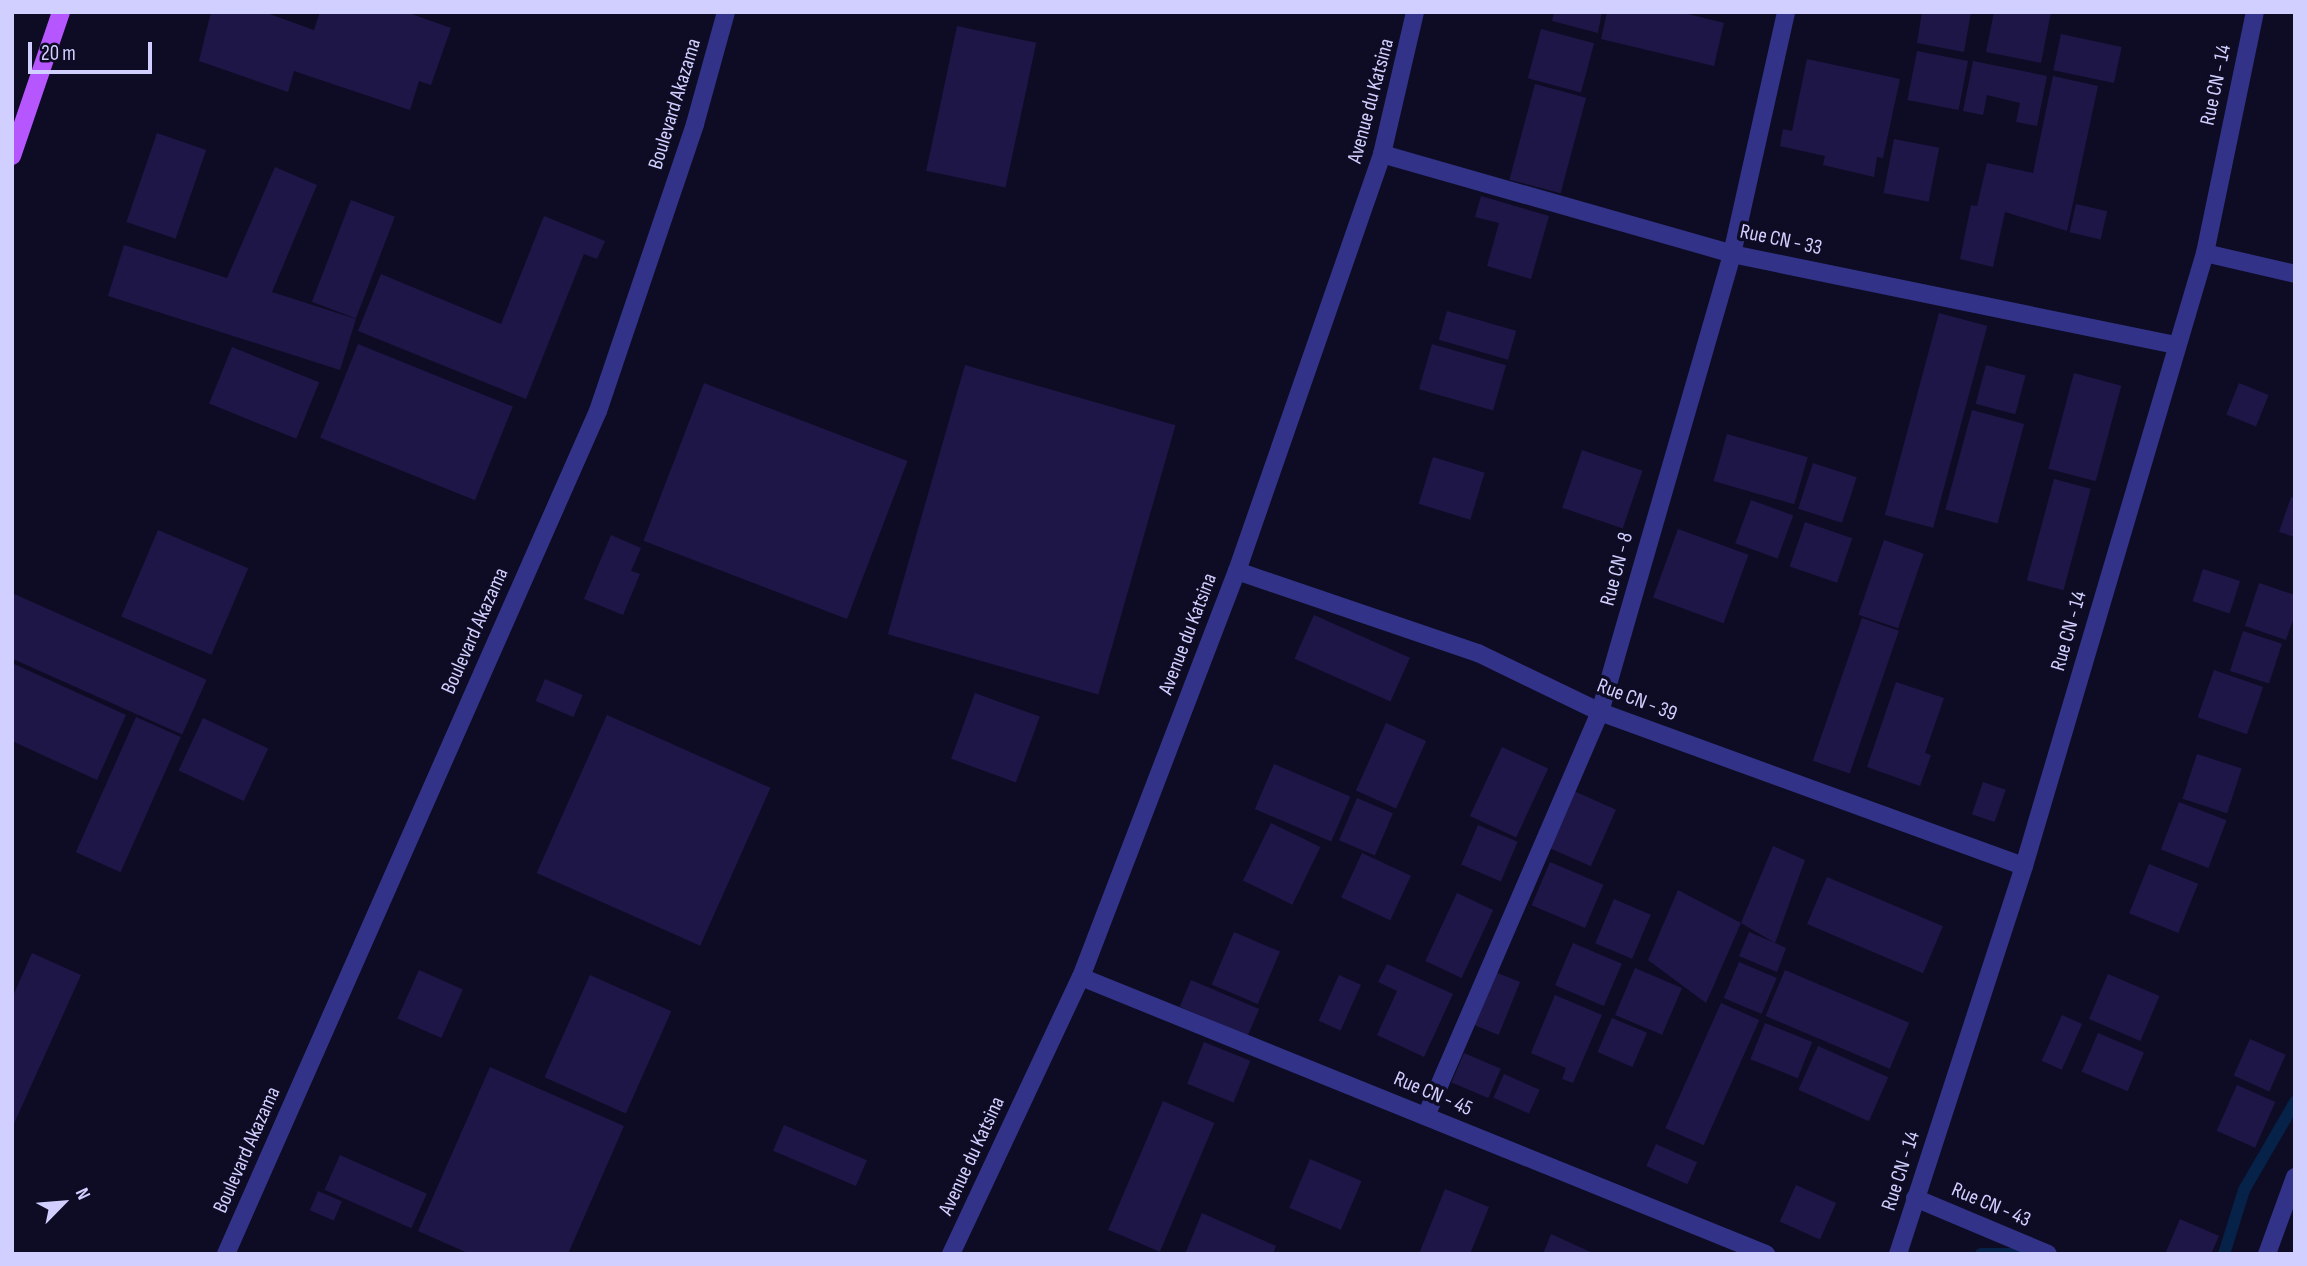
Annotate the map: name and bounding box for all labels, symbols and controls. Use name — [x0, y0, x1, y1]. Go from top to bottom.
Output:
scale bar — [32, 28, 156, 72]
street label: Boulevard Akazama — [643, 36, 707, 172]
street label: Avenue du Katsina — [1342, 36, 1400, 166]
text: 20 m — [41, 41, 76, 66]
street label: Rue CN - 14 — [2195, 42, 2237, 128]
street label: Rue CN - 33 — [1738, 219, 1824, 261]
street label: Rue CN - 8 — [1595, 530, 1639, 608]
street label: Boulevard Akazama — [436, 564, 514, 698]
street label: Avenue du Katsina — [1153, 570, 1223, 698]
street label: Rue CN - 14 — [2046, 588, 2092, 674]
street label: Rue CN - 39 — [1593, 673, 1681, 727]
street label: Rue CN - 45 — [1390, 1066, 1476, 1122]
street label: Boulevard Akazama — [208, 1083, 286, 1217]
street label: Avenue du Katsina — [934, 1093, 1010, 1219]
street label: Rue CN - 14 — [1876, 1128, 1926, 1214]
north arrow — [28, 1168, 98, 1238]
street label: Rue CN - 43 — [1948, 1177, 2034, 1233]
text: N — [70, 1184, 95, 1203]

